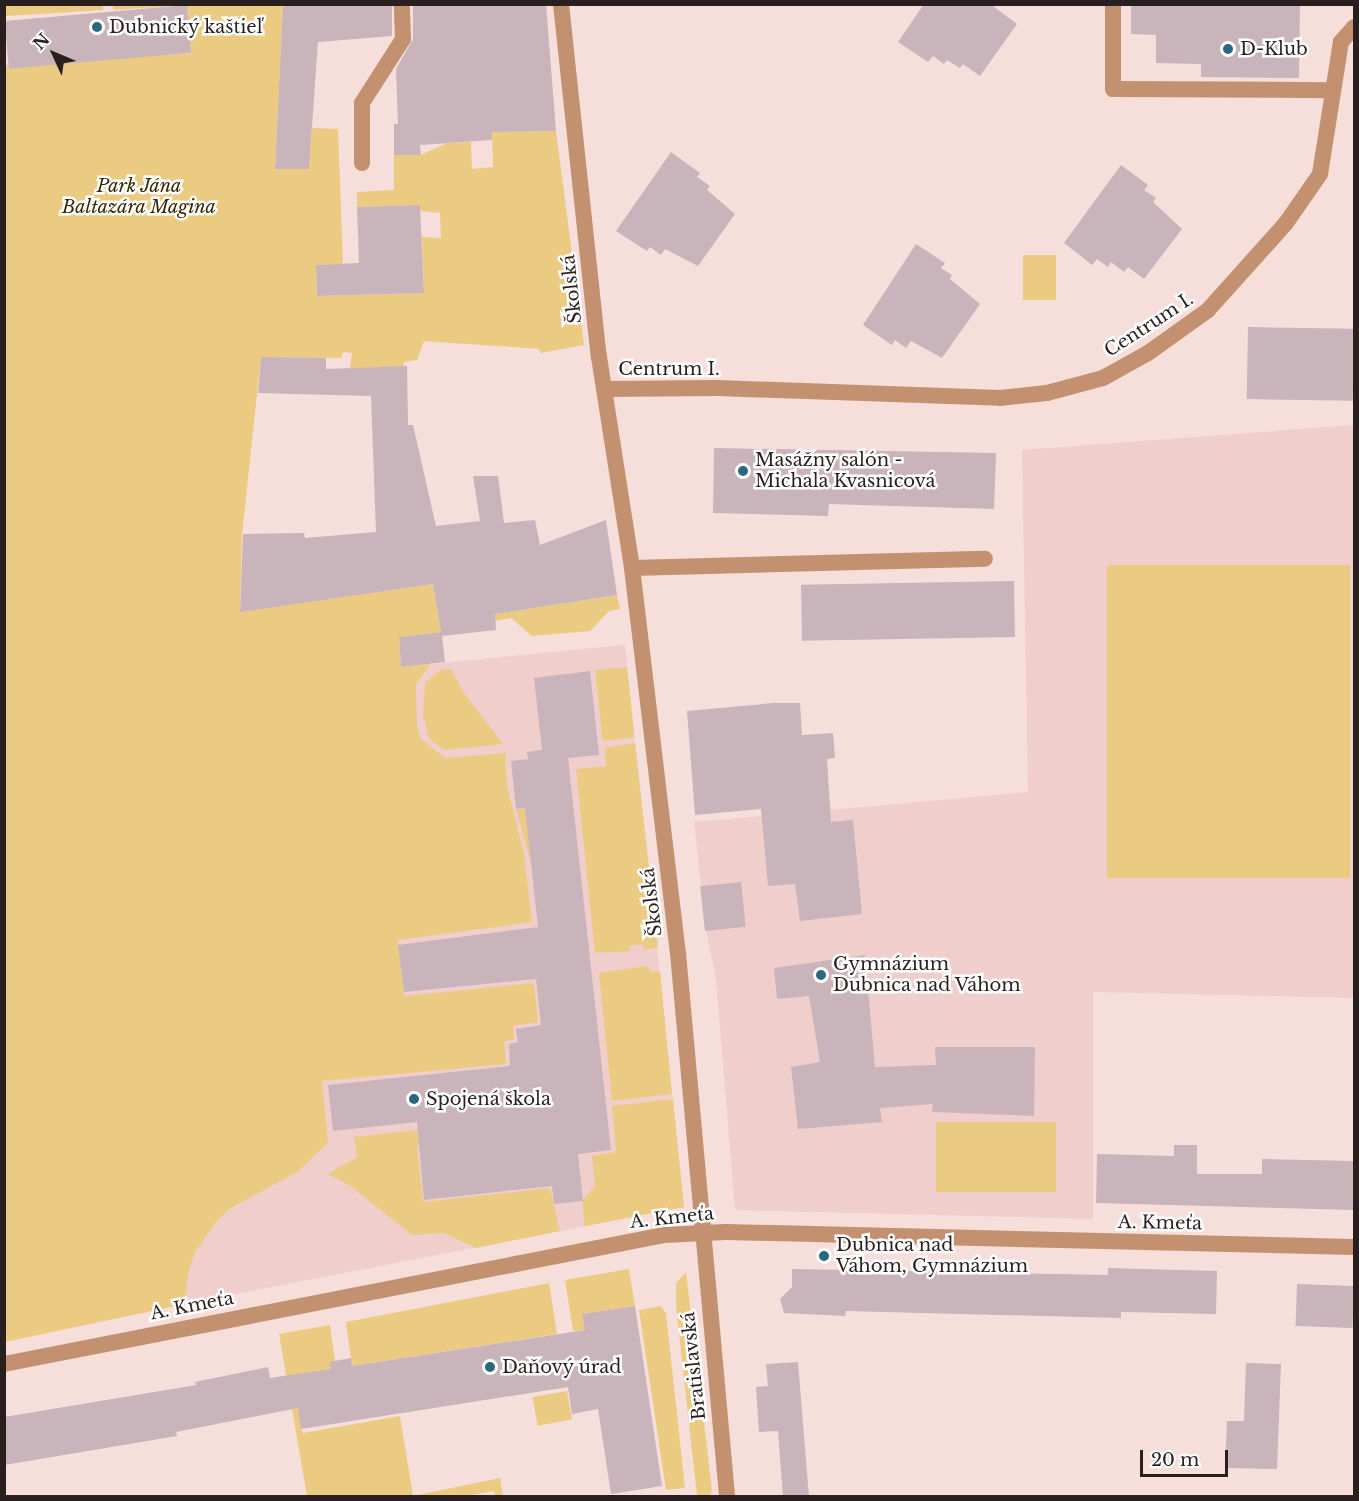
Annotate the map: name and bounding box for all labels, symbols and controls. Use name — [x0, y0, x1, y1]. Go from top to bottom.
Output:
place label: Dubnický kaštieľ — [109, 16, 263, 38]
marker: Dubnický kaštieľ — [90, 20, 104, 34]
north arrow — [24, 24, 84, 84]
text: N — [29, 29, 53, 54]
place label: D-Klub — [1240, 38, 1308, 60]
marker: D-Klub — [1221, 42, 1235, 56]
park label: Park Jána Baltazára Magina — [62, 176, 216, 219]
street label: Školská — [558, 254, 586, 324]
street label: Centrum I. — [1101, 288, 1197, 362]
street label: Centrum I. — [618, 358, 720, 380]
place label: Masážny salón - Michala Kvasnicová — [755, 450, 936, 492]
marker: Masážny salón - Michala Kvasnicová — [736, 464, 750, 478]
street label: Školská — [637, 866, 667, 938]
place label: Gymnázium Dubnica nad Váhom — [833, 954, 1022, 996]
marker: Gymnázium Dubnica nad Váhom — [814, 968, 828, 982]
place label: Spojená škola — [426, 1088, 551, 1110]
marker: Spojená škola — [407, 1092, 421, 1106]
street label: A. Kmeťa — [629, 1203, 715, 1233]
street label: A. Kmeťa — [1118, 1211, 1202, 1235]
place label: Dubnica nad Váhom, Gymnázium — [836, 1235, 1028, 1278]
marker: Dubnica nad Váhom, Gymnázium — [817, 1249, 831, 1263]
street label: A. Kmeťa — [149, 1287, 235, 1325]
street label: Bratislavská — [678, 1311, 710, 1421]
place label: Daňový úrad — [502, 1356, 622, 1378]
marker: Daňový úrad — [483, 1360, 497, 1374]
scale bar — [1143, 1438, 1232, 1476]
text: 20 m — [1151, 1449, 1199, 1471]

